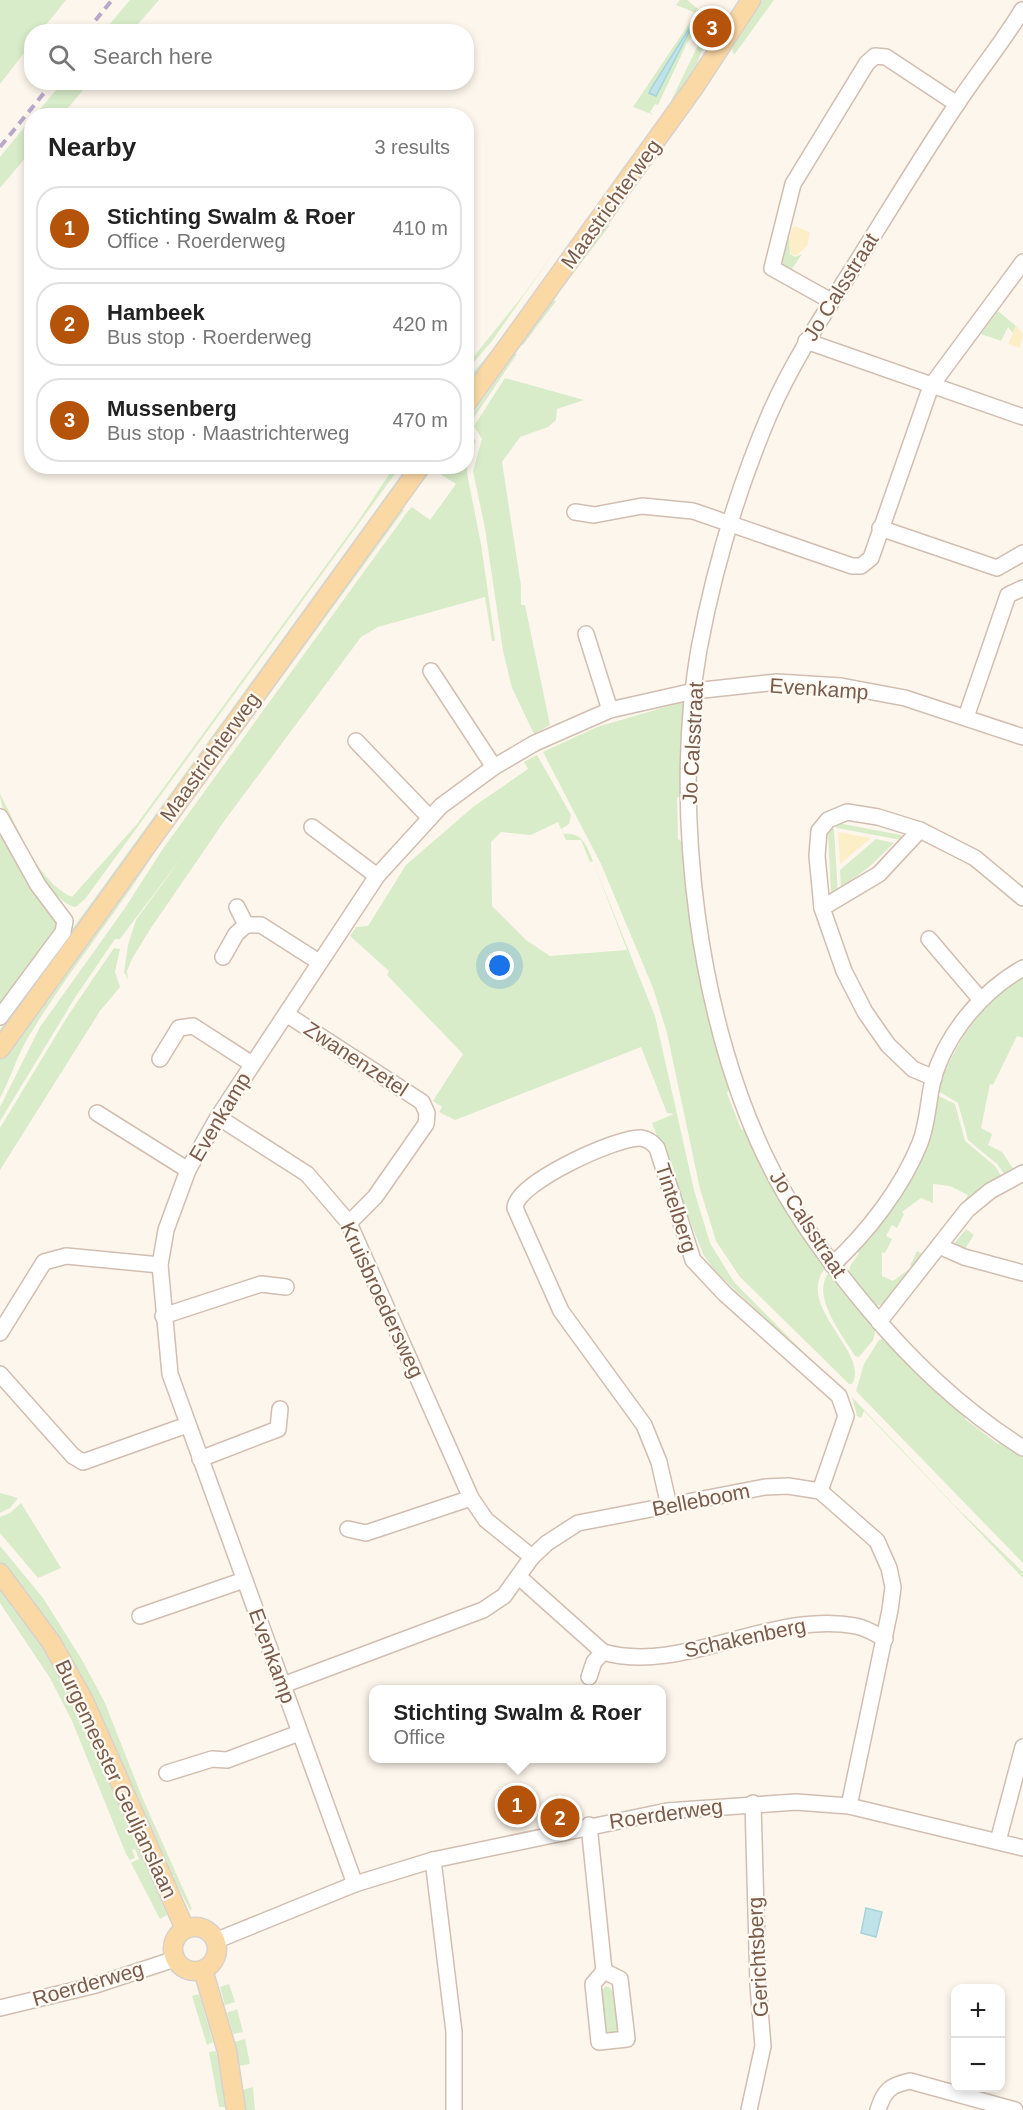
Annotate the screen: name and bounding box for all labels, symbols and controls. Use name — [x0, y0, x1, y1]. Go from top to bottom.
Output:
pin: 3 — [692, 6, 732, 51]
search box — [24, 24, 474, 90]
icon: search — [45, 41, 78, 74]
text: Search here — [93, 44, 213, 69]
text: Nearby — [48, 132, 136, 162]
street label: Maastrichterweg — [556, 135, 665, 273]
text: 3 results — [374, 136, 450, 158]
text: Stichting Swalm & Roer — [107, 204, 355, 229]
text: 1 — [64, 217, 75, 239]
text: 410 m — [392, 217, 448, 239]
street label: Jo Calsstraat — [798, 229, 883, 345]
text: Office · Roerderweg — [107, 230, 286, 252]
text: Hambeek — [107, 300, 205, 325]
text: 2 — [64, 313, 75, 335]
text: 420 m — [392, 313, 448, 335]
text: Bus stop · Roerderweg — [107, 326, 312, 348]
text: Mussenberg — [107, 396, 237, 421]
text: 3 — [64, 409, 75, 431]
text: 470 m — [392, 409, 448, 431]
text: Bus stop · Maastrichterweg — [107, 422, 349, 444]
street label: Evenkamp — [769, 674, 869, 703]
street label: Jo Calsstraat — [678, 681, 707, 805]
street label: Maastrichterweg — [155, 688, 264, 826]
your location — [485, 951, 514, 980]
street label: Zwanenzetel — [300, 1017, 412, 1101]
street label: Evenkamp — [184, 1068, 255, 1165]
street label: Tintelberg — [651, 1160, 702, 1255]
street label: Jo Calsstraat — [765, 1166, 852, 1282]
street label: Kruisbroedersweg — [336, 1218, 429, 1381]
street label: Belleboom — [650, 1479, 752, 1520]
street label: Evenkamp — [245, 1605, 300, 1706]
street label: Schakenberg — [682, 1613, 808, 1662]
street label: Burgemeester Geuljanslaan — [51, 1656, 182, 1902]
popup — [369, 1685, 666, 1763]
text: Stichting Swalm & Roer — [393, 1700, 642, 1725]
text: Office — [393, 1726, 445, 1748]
pin: 1 — [498, 1782, 536, 1828]
street label: Roerderweg — [608, 1794, 724, 1833]
pin: 2 — [540, 1796, 580, 1840]
street label: Gerichtsberg — [743, 1896, 772, 2018]
street label: Roerderweg — [30, 1957, 146, 2010]
map controls — [951, 1984, 1005, 2092]
button: + — [951, 1984, 1005, 2038]
button: − — [951, 2038, 1005, 2092]

